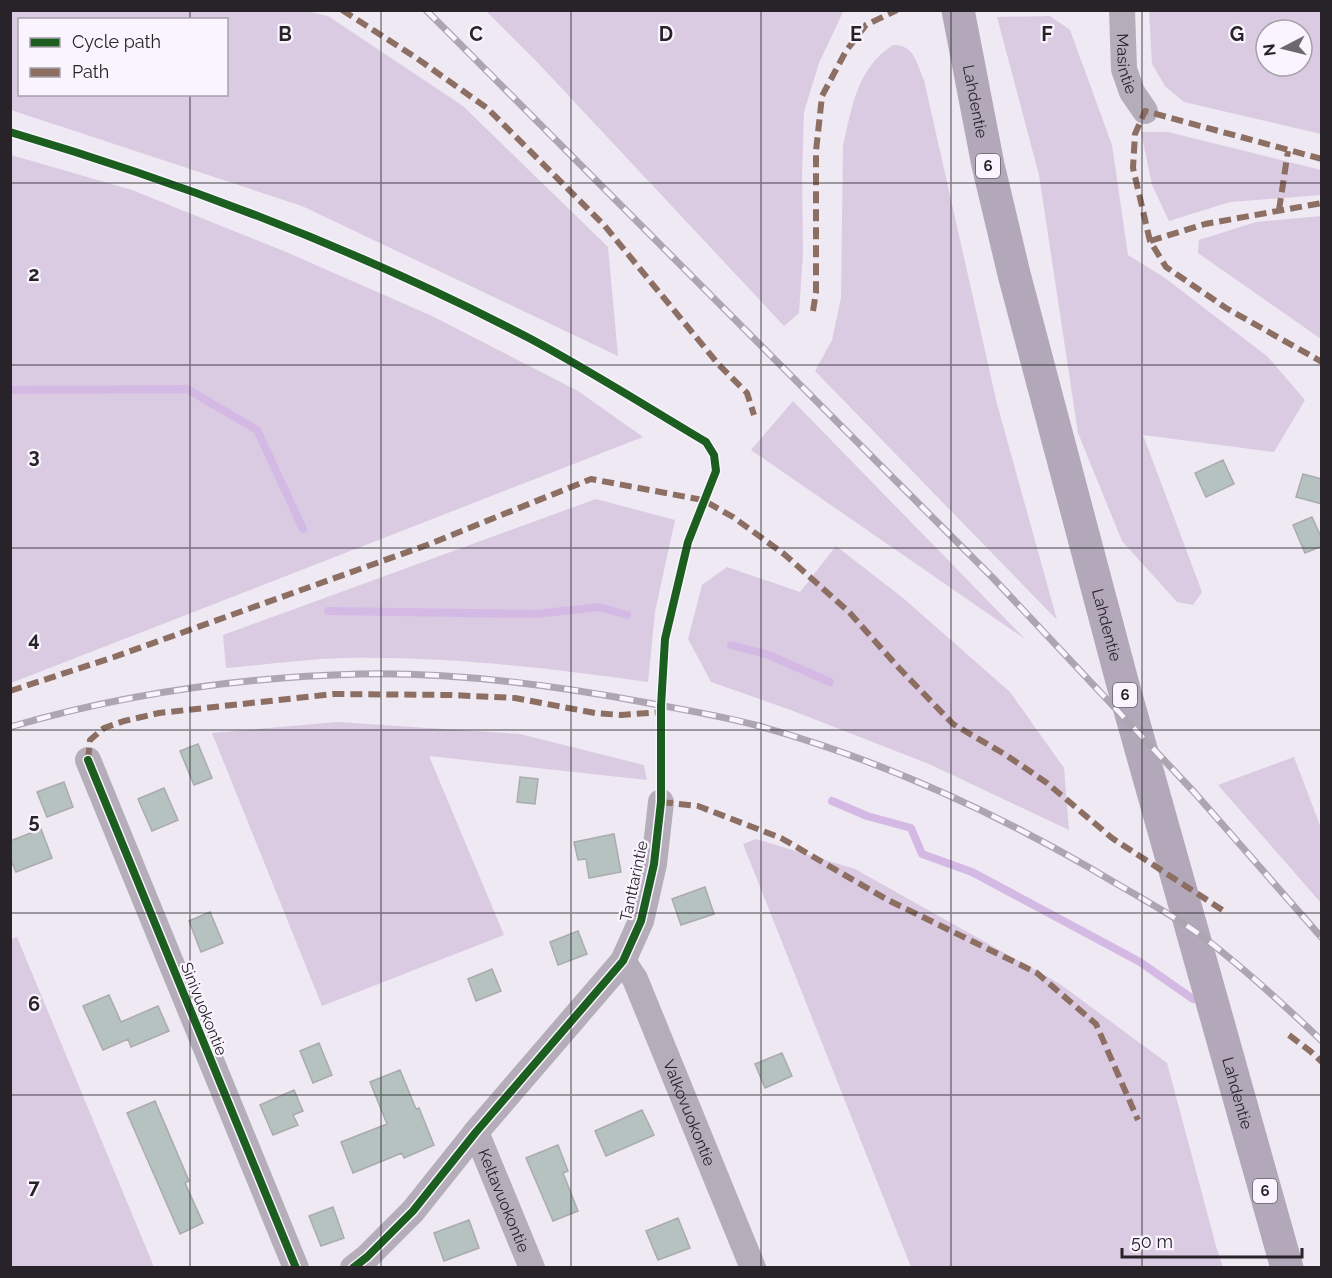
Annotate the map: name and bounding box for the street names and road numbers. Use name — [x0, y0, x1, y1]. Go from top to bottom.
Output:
street label: Masintie — [1113, 33, 1141, 96]
street label: Lahdentie — [959, 63, 992, 140]
road number: 6 — [976, 154, 1000, 178]
street label: Lahdentie — [1088, 587, 1126, 663]
road number: 6 — [1113, 683, 1137, 707]
street label: Tanttarintie — [616, 839, 652, 923]
street label: Sinivuokontie — [177, 960, 231, 1058]
street label: Lahdentie — [1219, 1055, 1257, 1131]
street label: Valkovuokontie — [659, 1057, 720, 1169]
street label: Keltavuokontie — [474, 1146, 534, 1255]
road number: 6 — [1253, 1179, 1277, 1203]

